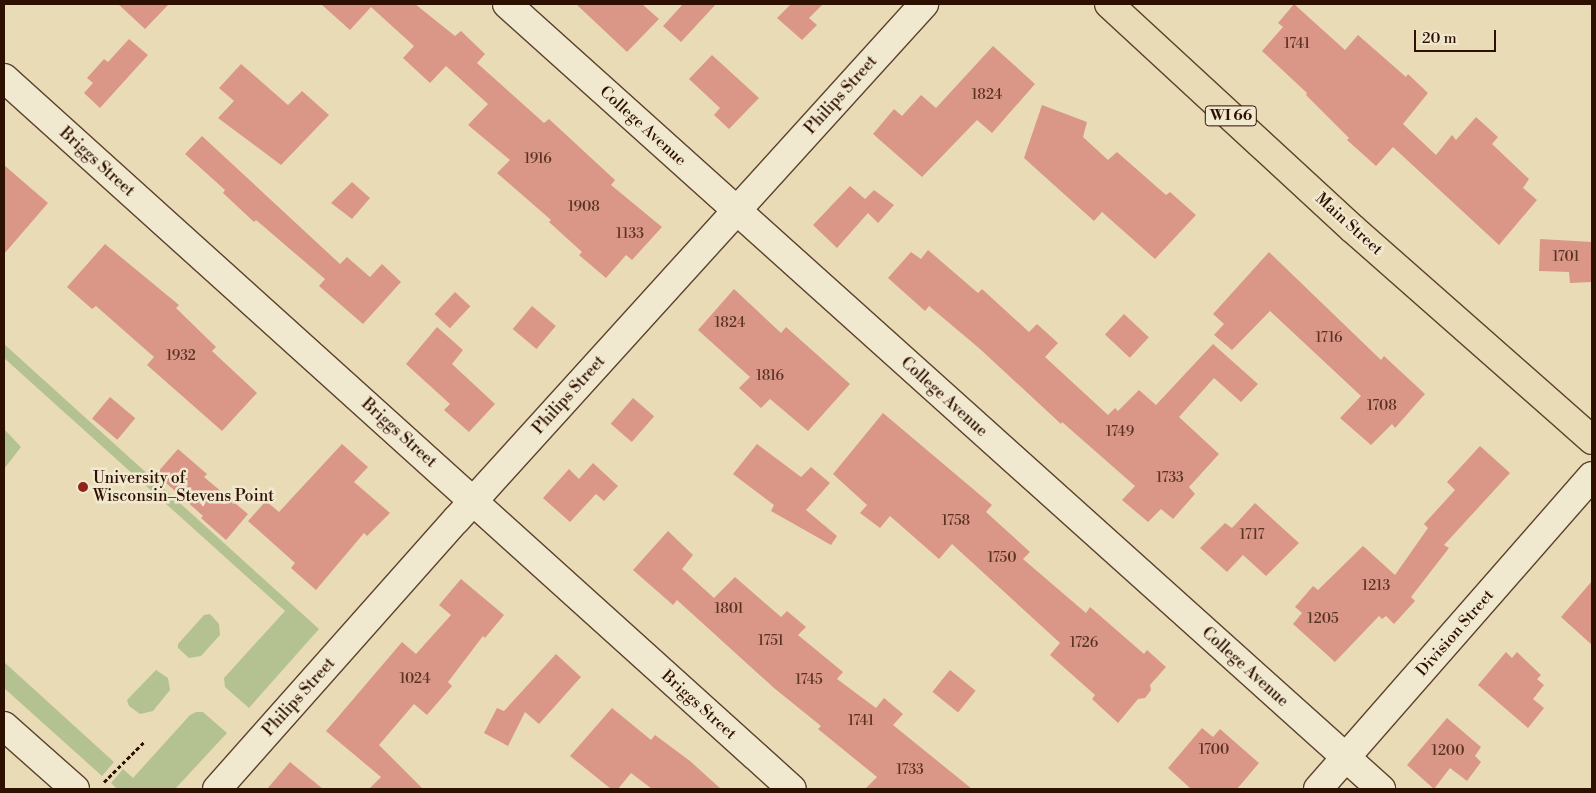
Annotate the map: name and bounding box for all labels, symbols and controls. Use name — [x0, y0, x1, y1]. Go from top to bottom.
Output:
scale bar — [1416, 20, 1498, 52]
text: 20 m — [1422, 29, 1457, 48]
house number: 1741 — [1284, 36, 1310, 52]
street label: Philips Street — [801, 52, 881, 138]
street label: College Avenue — [596, 82, 690, 170]
house number: 1824 — [972, 87, 1002, 103]
road number: WI 66 — [1205, 104, 1257, 128]
street label: Briggs Street — [56, 123, 138, 201]
house number: 1916 — [524, 151, 552, 167]
street label: Main Street — [1311, 189, 1387, 259]
house number: 1908 — [568, 199, 600, 215]
house number: 1133 — [616, 226, 644, 242]
house number: 1701 — [1553, 249, 1579, 265]
house number: 1824 — [715, 315, 745, 331]
house number: 1716 — [1316, 330, 1342, 346]
house number: 1932 — [166, 348, 196, 364]
street label: Philips Street — [529, 352, 609, 438]
street label: College Avenue — [897, 353, 991, 441]
house number: 1816 — [756, 368, 784, 384]
street label: Briggs Street — [358, 394, 440, 472]
house number: 1708 — [1367, 398, 1397, 414]
house number: 1749 — [1106, 424, 1134, 440]
place label: University of Wisconsin–Stevens Point — [93, 468, 274, 506]
house number: 1733 — [1156, 470, 1184, 486]
marker: University of Wisconsin–Stevens Point — [77, 481, 89, 493]
house number: 1758 — [942, 513, 970, 529]
house number: 1717 — [1239, 527, 1265, 543]
house number: 1750 — [987, 550, 1017, 566]
house number: 1213 — [1362, 578, 1390, 594]
street label: Division Street — [1412, 586, 1498, 680]
house number: 1801 — [714, 601, 744, 617]
house number: 1205 — [1307, 611, 1339, 627]
street label: College Avenue — [1198, 623, 1292, 711]
house number: 1751 — [758, 633, 784, 649]
house number: 1726 — [1070, 635, 1098, 651]
street label: Philips Street — [259, 654, 339, 740]
street label: Briggs Street — [658, 666, 740, 744]
house number: 1024 — [399, 671, 431, 687]
house number: 1745 — [795, 672, 823, 688]
house number: 1741 — [848, 713, 874, 729]
house number: 1700 — [1199, 742, 1229, 758]
house number: 1200 — [1432, 743, 1464, 759]
house number: 1733 — [896, 762, 924, 778]

